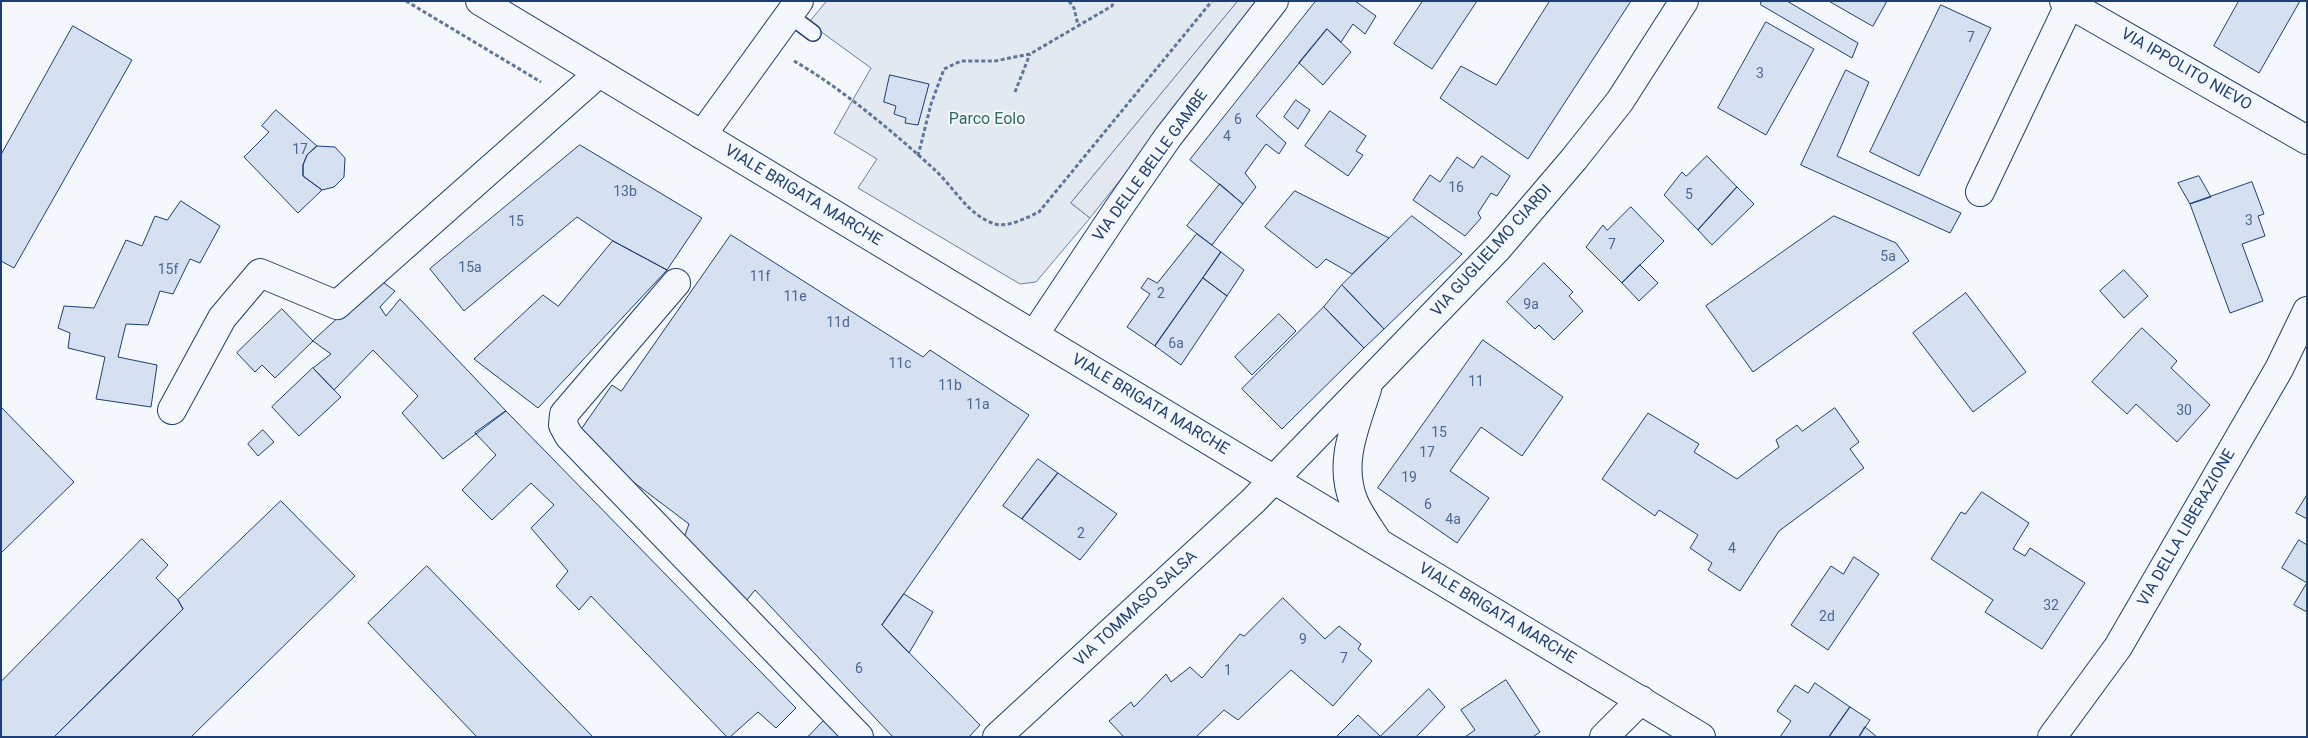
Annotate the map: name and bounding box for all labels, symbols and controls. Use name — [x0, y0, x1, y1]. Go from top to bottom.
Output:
street label: VIA IPPOLITO NIEVO — [2117, 25, 2255, 115]
house number: 7 — [1967, 30, 1975, 46]
house number: 3 — [1756, 66, 1764, 82]
street label: VIA DELLE BELLE GAMBE — [1090, 86, 1212, 246]
park label: Parco Eolo — [949, 110, 1025, 130]
house number: 6 — [1234, 112, 1242, 128]
house number: 4 — [1223, 129, 1231, 145]
street label: VIALE BRIGATA MARCHE — [721, 141, 885, 251]
house number: 17 — [292, 142, 308, 158]
house number: 16 — [1448, 180, 1464, 196]
street label: VIA GUGLIELMO CIARDI — [1428, 181, 1556, 321]
house number: 13b — [613, 184, 637, 200]
house number: 5 — [1685, 187, 1693, 203]
house number: 3 — [2245, 213, 2253, 229]
house number: 15 — [508, 214, 524, 230]
house number: 7 — [1608, 237, 1616, 253]
house number: 5a — [1880, 249, 1896, 265]
house number: 15a — [458, 260, 482, 276]
house number: 15f — [158, 262, 178, 278]
house number: 11f — [750, 269, 770, 285]
house number: 2 — [1157, 286, 1165, 302]
house number: 11e — [783, 289, 807, 305]
house number: 9a — [1523, 297, 1539, 313]
house number: 11d — [826, 315, 850, 331]
house number: 6a — [1168, 336, 1184, 352]
street label: VIALE BRIGATA MARCHE — [1068, 350, 1232, 460]
house number: 11c — [888, 356, 912, 372]
house number: 11 — [1468, 374, 1484, 390]
house number: 11b — [938, 378, 962, 394]
house number: 11a — [966, 397, 990, 413]
house number: 30 — [2176, 403, 2192, 419]
house number: 15 — [1431, 425, 1447, 441]
house number: 17 — [1419, 445, 1435, 461]
street label: VIA DELLA LIBERAZIONE — [2134, 446, 2240, 610]
house number: 19 — [1401, 470, 1417, 486]
house number: 6 — [1424, 497, 1432, 513]
house number: 4a — [1445, 512, 1461, 528]
house number: 2 — [1077, 526, 1085, 542]
house number: 4 — [1728, 541, 1736, 557]
street label: VIA TOMMASO SALSA — [1071, 547, 1201, 671]
street label: VIALE BRIGATA MARCHE — [1415, 559, 1579, 669]
house number: 32 — [2043, 598, 2059, 614]
house number: 2d — [1819, 609, 1835, 625]
house number: 9 — [1299, 632, 1307, 648]
house number: 7 — [1340, 651, 1348, 667]
house number: 6 — [855, 661, 863, 677]
house number: 1 — [1224, 663, 1232, 679]

